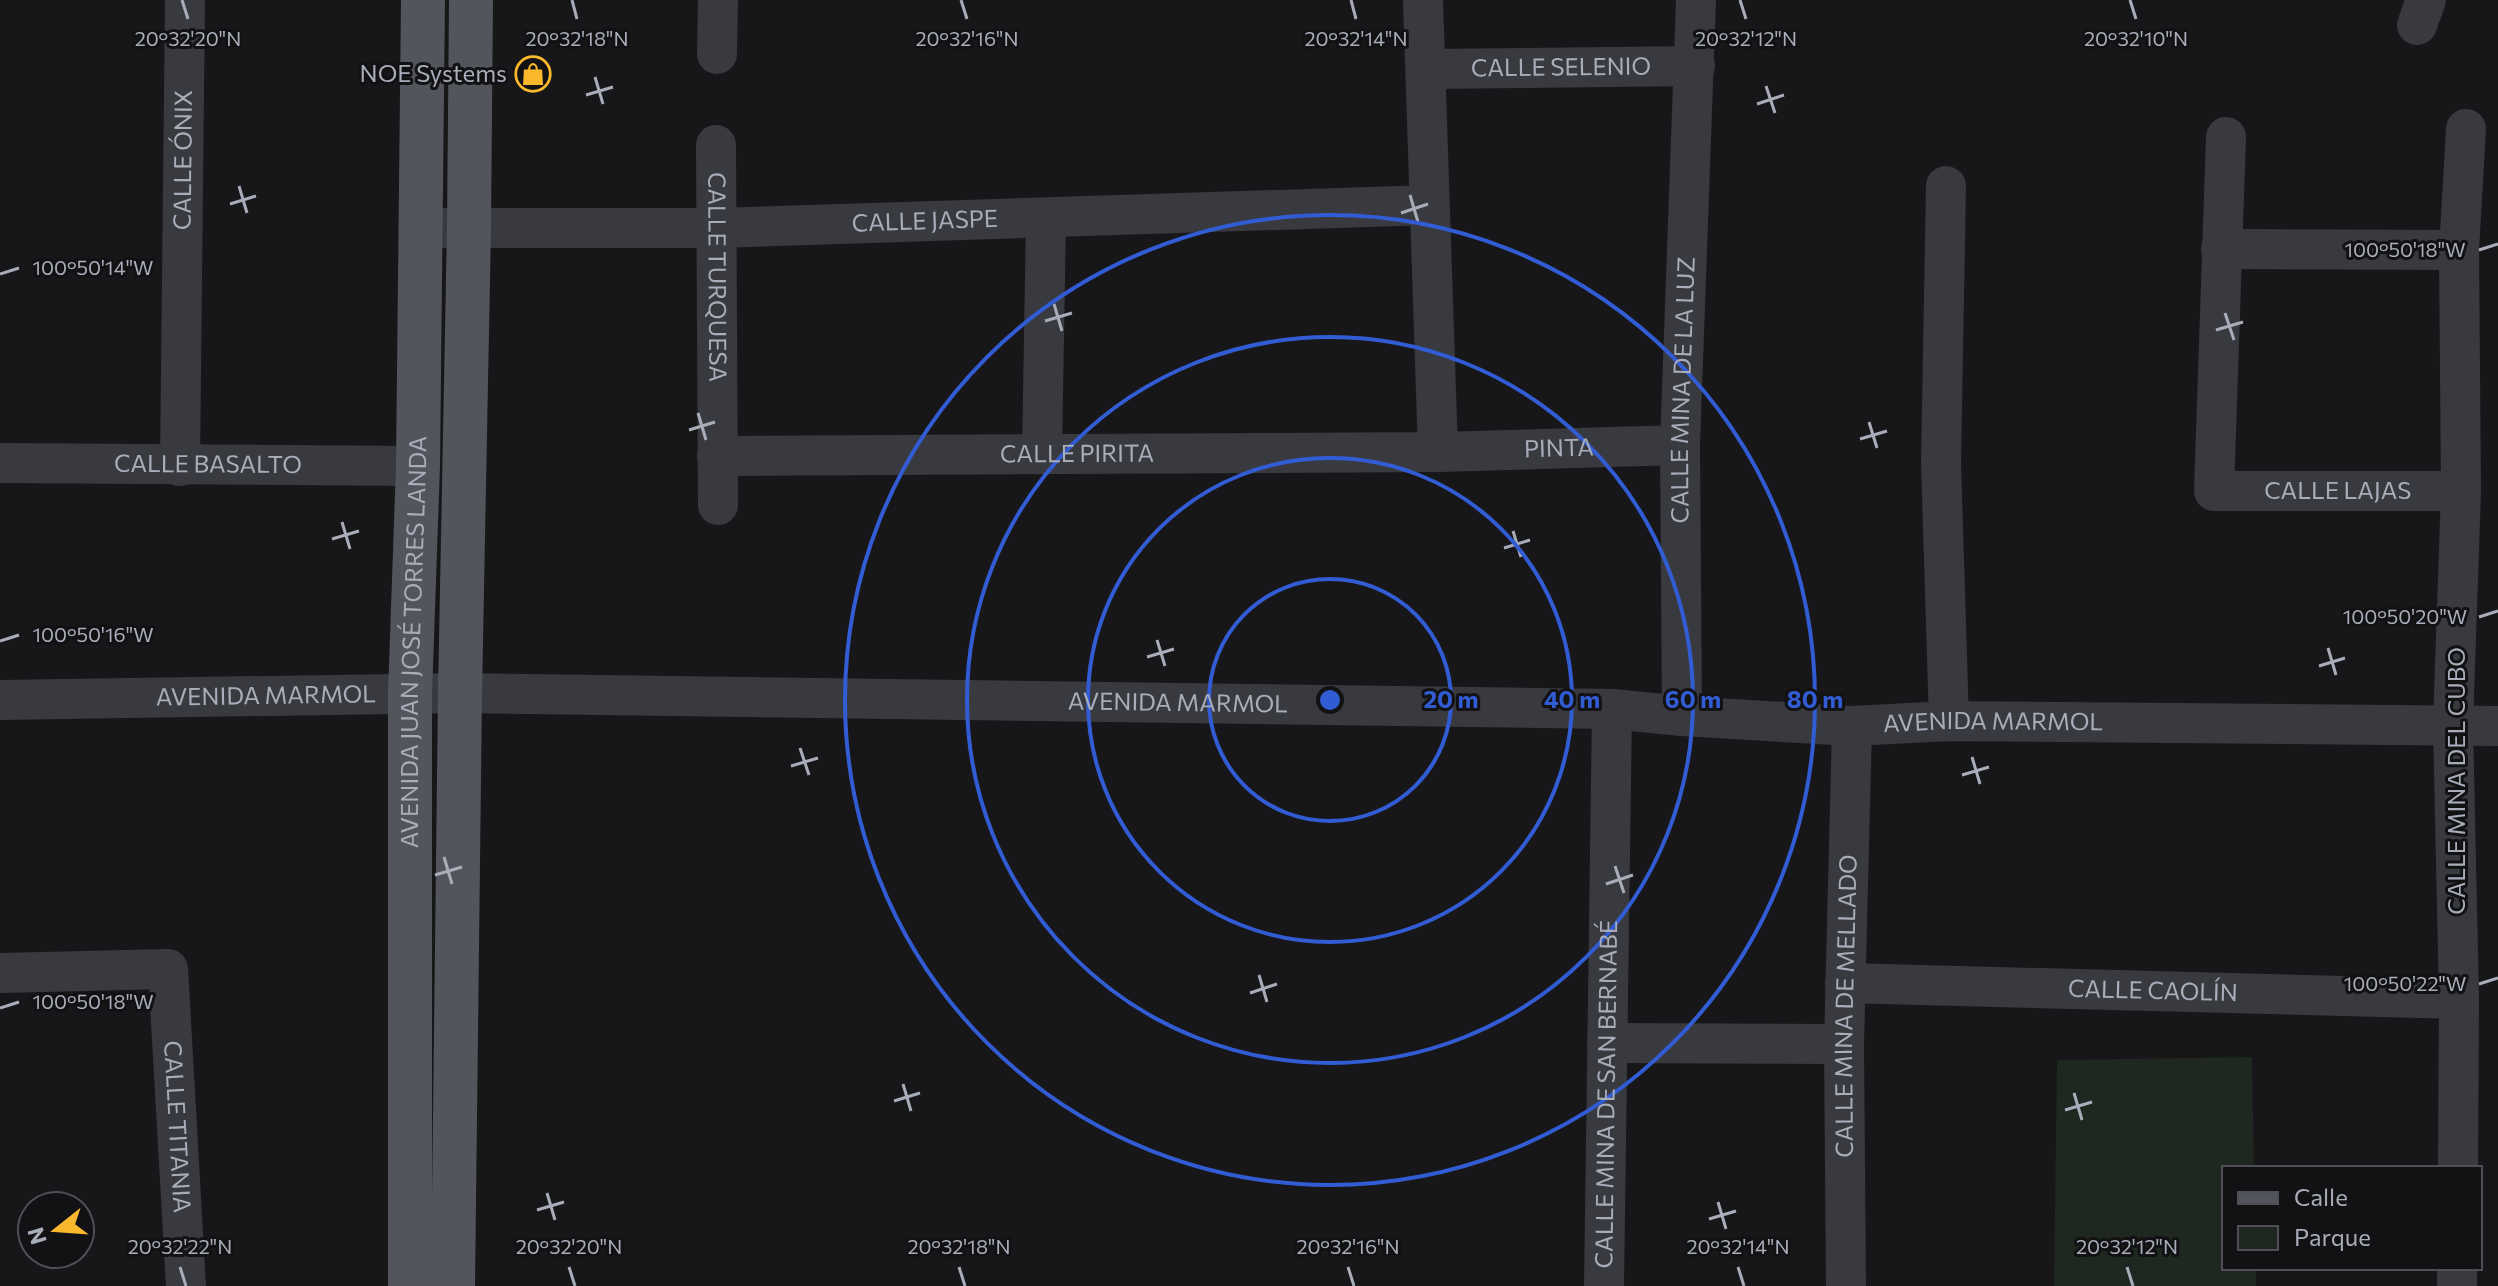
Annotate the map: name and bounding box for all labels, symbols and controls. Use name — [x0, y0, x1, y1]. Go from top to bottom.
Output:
text: 20°32'20"N — [135, 26, 241, 50]
text: 20°32'18"N — [525, 26, 629, 50]
text: 20°32'16"N — [915, 26, 1019, 50]
text: 20°32'14"N — [1304, 26, 1408, 50]
text: 20°32'12"N — [1695, 26, 1797, 50]
text: 20°32'10"N — [2084, 26, 2188, 50]
street label: CALLE SELENIO — [1471, 50, 1651, 82]
shop icon: NOE Systems — [514, 55, 552, 93]
place label: NOE Systems — [360, 58, 507, 87]
street label: CALLE ÓNIX — [167, 90, 197, 230]
street label: CALLE TURQUESA — [703, 172, 733, 382]
street label: CALLE JASPE — [851, 203, 998, 237]
text: 100°50'18"W — [2344, 237, 2466, 261]
text: 100°50'14"W — [33, 255, 153, 279]
street label: CALLE MINA DE LA LUZ — [1664, 256, 1700, 524]
street label: PINTA — [1524, 432, 1594, 463]
street label: AVENIDA JUAN JOSÉ TORRES LANDA — [394, 436, 431, 848]
street label: CALLE PIRITA — [1000, 438, 1154, 467]
street label: CALLE BASALTO — [114, 448, 302, 478]
street label: CALLE LAJAS — [2264, 475, 2411, 504]
text: 100°50'20"W — [2343, 604, 2467, 628]
text: 100°50'16"W — [32, 622, 154, 646]
street label: CALLE MINA DEL CUBO — [2441, 647, 2470, 915]
street label: AVENIDA MARMOL — [156, 678, 376, 711]
text: 20 m — [1424, 684, 1478, 713]
text: 40 m — [1544, 684, 1600, 713]
text: 60 m — [1665, 684, 1721, 713]
text: 80 m — [1787, 684, 1843, 713]
street label: AVENIDA MARMOL — [1068, 685, 1288, 717]
centre of rings — [1316, 686, 1344, 714]
street label: AVENIDA MARMOL — [1882, 705, 2103, 737]
street label: CALLE MINA DE MELLADO — [1828, 854, 1862, 1158]
street label: CALLE MINA DE SAN BERNABÉ — [1588, 920, 1622, 1268]
text: 100°50'22"W — [2344, 971, 2466, 995]
street label: CALLE CAOLÍN — [2068, 973, 2238, 1006]
text: 100°50'18"W — [32, 989, 154, 1013]
street label: CALLE TITANIA — [159, 1040, 198, 1214]
legend — [2222, 1166, 2482, 1270]
text: Calle — [2294, 1182, 2348, 1211]
north arrow — [16, 1190, 96, 1270]
text: Parque — [2294, 1222, 2371, 1251]
text: N — [21, 1224, 52, 1248]
text: 20°32'22"N — [128, 1234, 232, 1258]
text: 20°32'20"N — [516, 1234, 622, 1258]
text: 20°32'18"N — [907, 1234, 1011, 1258]
text: 20°32'16"N — [1296, 1234, 1400, 1258]
text: 20°32'14"N — [1686, 1234, 1790, 1258]
text: 20°32'12"N — [2076, 1234, 2178, 1258]

